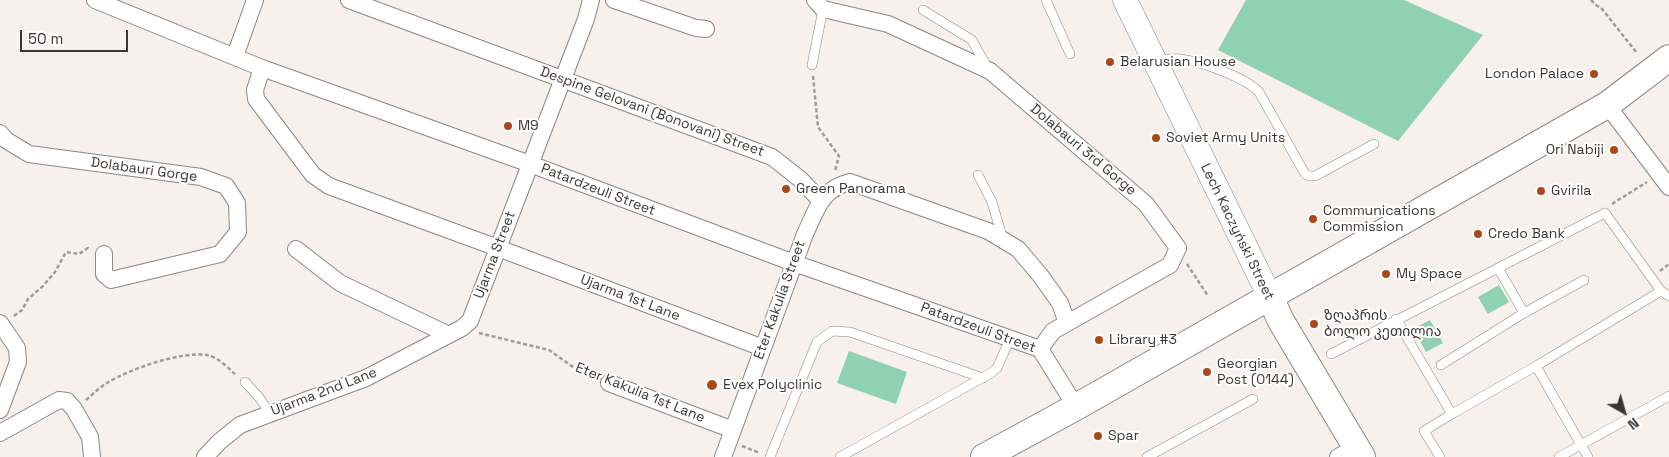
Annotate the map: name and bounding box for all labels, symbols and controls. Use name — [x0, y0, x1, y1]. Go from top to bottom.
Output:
scale bar — [22, 20, 130, 52]
text: 50 m — [28, 29, 63, 48]
place label: Belarusian House — [1120, 54, 1236, 70]
marker: Belarusian House — [1104, 56, 1116, 68]
street label: Despine Gelovani (Bonovani) Street — [538, 64, 766, 160]
place label: London Palace — [1485, 66, 1584, 82]
marker: London Palace — [1588, 68, 1600, 80]
street label: Dolabauri 3rd Gorge — [1026, 101, 1140, 199]
place label: M9 — [518, 118, 539, 134]
marker: M9 — [502, 120, 514, 132]
place label: Soviet Army Units — [1166, 130, 1285, 146]
marker: Soviet Army Units — [1150, 132, 1162, 144]
place label: Ori Nabiji — [1546, 142, 1604, 158]
marker: Ori Nabiji — [1608, 144, 1620, 156]
street label: Dolabauri Gorge — [90, 154, 198, 186]
street label: Patardzeuli Street — [538, 160, 658, 220]
street label: Lech Kaczyński Street — [1197, 161, 1277, 303]
place label: Green Panorama — [796, 181, 906, 197]
marker: Green Panorama — [780, 183, 792, 195]
place label: Gvirila — [1551, 183, 1591, 199]
marker: Gvirila — [1535, 185, 1547, 197]
place label: Communications Commission — [1323, 203, 1436, 236]
street label: Ujarma Street — [471, 209, 519, 301]
marker: Communications Commission — [1307, 213, 1319, 225]
place label: Credo Bank — [1488, 226, 1565, 242]
marker: Credo Bank — [1472, 228, 1484, 240]
street label: Eter Kakulia Street — [751, 238, 809, 362]
place label: My Space — [1396, 266, 1462, 282]
marker: My Space — [1380, 268, 1392, 280]
street label: Ujarma 1st Lane — [578, 271, 682, 325]
street label: Patardzeuli Street — [918, 299, 1038, 357]
place label: ზღაპრის ბოლო კეთილია — [1324, 308, 1441, 341]
marker: ზღაპრის ბოლო კეთილია — [1308, 318, 1320, 330]
place label: Library #3 — [1109, 332, 1177, 348]
marker: Library #3 — [1093, 334, 1105, 346]
place label: Georgian Post (0144) — [1217, 356, 1294, 388]
street label: Eter Kakulia 1st Lane — [573, 359, 707, 427]
street label: Ujarma 2nd Lane — [269, 364, 379, 420]
marker: Georgian Post (0144) — [1201, 366, 1213, 378]
place label: Evex Polyclinic — [723, 377, 822, 393]
marker: Evex Polyclinic — [705, 378, 719, 392]
north arrow — [1599, 387, 1649, 437]
text: N — [1624, 414, 1642, 434]
place label: Spar — [1108, 428, 1139, 444]
marker: Spar — [1092, 430, 1104, 442]

